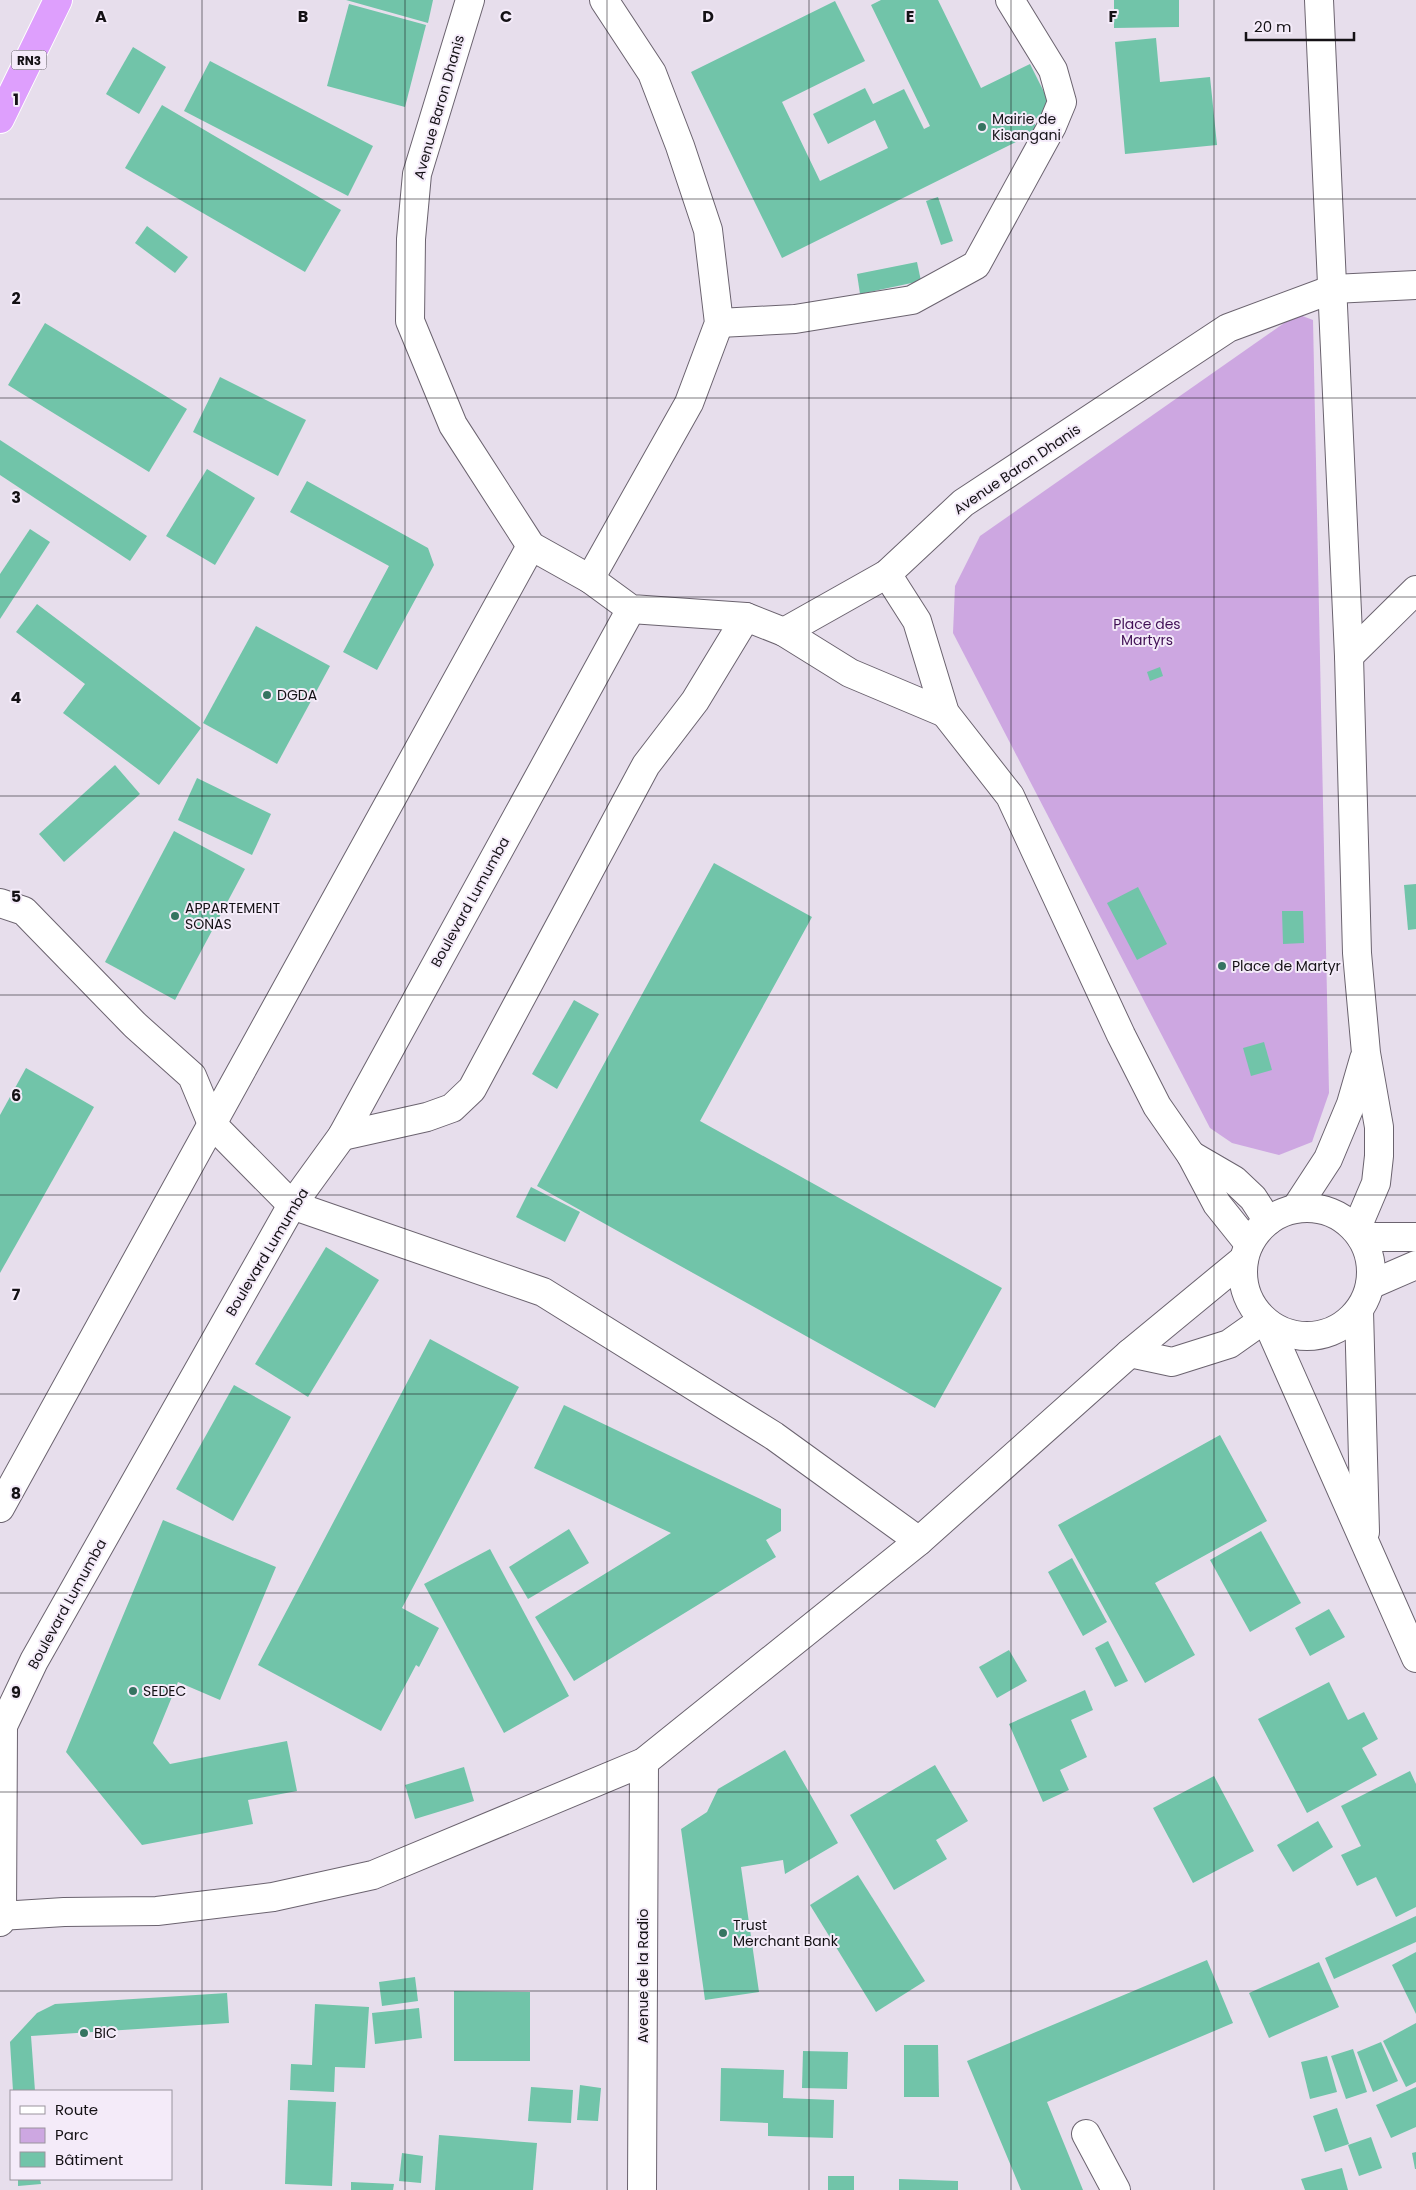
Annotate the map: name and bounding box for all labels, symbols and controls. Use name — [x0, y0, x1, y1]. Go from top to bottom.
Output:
text: A — [95, 5, 107, 28]
text: B — [298, 5, 308, 28]
text: C — [500, 5, 512, 28]
text: D — [702, 5, 714, 28]
text: E — [906, 5, 914, 28]
text: F — [1109, 5, 1118, 28]
scale bar — [1246, 10, 1354, 42]
text: 20 m — [1254, 16, 1292, 37]
street label: Avenue Baron Dhanis — [409, 32, 469, 182]
road number: RN3 — [12, 50, 46, 70]
text: 1 — [13, 88, 19, 111]
place label: Mairie de Kisangani — [992, 109, 1061, 145]
marker: Mairie de Kisangani — [976, 121, 988, 133]
text: 2 — [11, 287, 21, 310]
street label: Avenue Baron Dhanis — [950, 419, 1084, 519]
text: 3 — [11, 486, 21, 509]
park label: Place des Martyrs — [1113, 614, 1181, 650]
place label: DGDA — [277, 685, 317, 705]
text: 4 — [11, 686, 22, 709]
marker: DGDA — [261, 689, 273, 701]
street label: Boulevard Lumumba — [426, 833, 514, 971]
text: 5 — [11, 885, 21, 908]
place label: APPARTEMENT SONAS — [185, 898, 280, 934]
marker: APPARTEMENT SONAS — [169, 910, 181, 922]
place label: Place de Martyr — [1232, 956, 1341, 976]
marker: Place de Martyr — [1216, 960, 1228, 972]
text: 6 — [11, 1084, 21, 1107]
street label: Boulevard Lumumba — [221, 1184, 313, 1320]
text: 7 — [12, 1283, 21, 1306]
text: 8 — [11, 1482, 21, 1505]
street label: Boulevard Lumumba — [23, 1535, 111, 1673]
text: 9 — [11, 1681, 21, 1704]
place label: SEDEC — [143, 1681, 186, 1701]
marker: SEDEC — [127, 1685, 139, 1697]
street label: Avenue de la Radio — [633, 1909, 653, 2043]
place label: Trust Merchant Bank — [733, 1915, 839, 1951]
marker: Trust Merchant Bank — [717, 1927, 729, 1939]
place label: BIC — [94, 2023, 117, 2043]
marker: BIC — [78, 2027, 90, 2039]
legend — [10, 2090, 172, 2180]
text: Route — [55, 2099, 98, 2120]
text: Parc — [55, 2124, 89, 2145]
text: Bâtiment — [55, 2149, 123, 2170]

